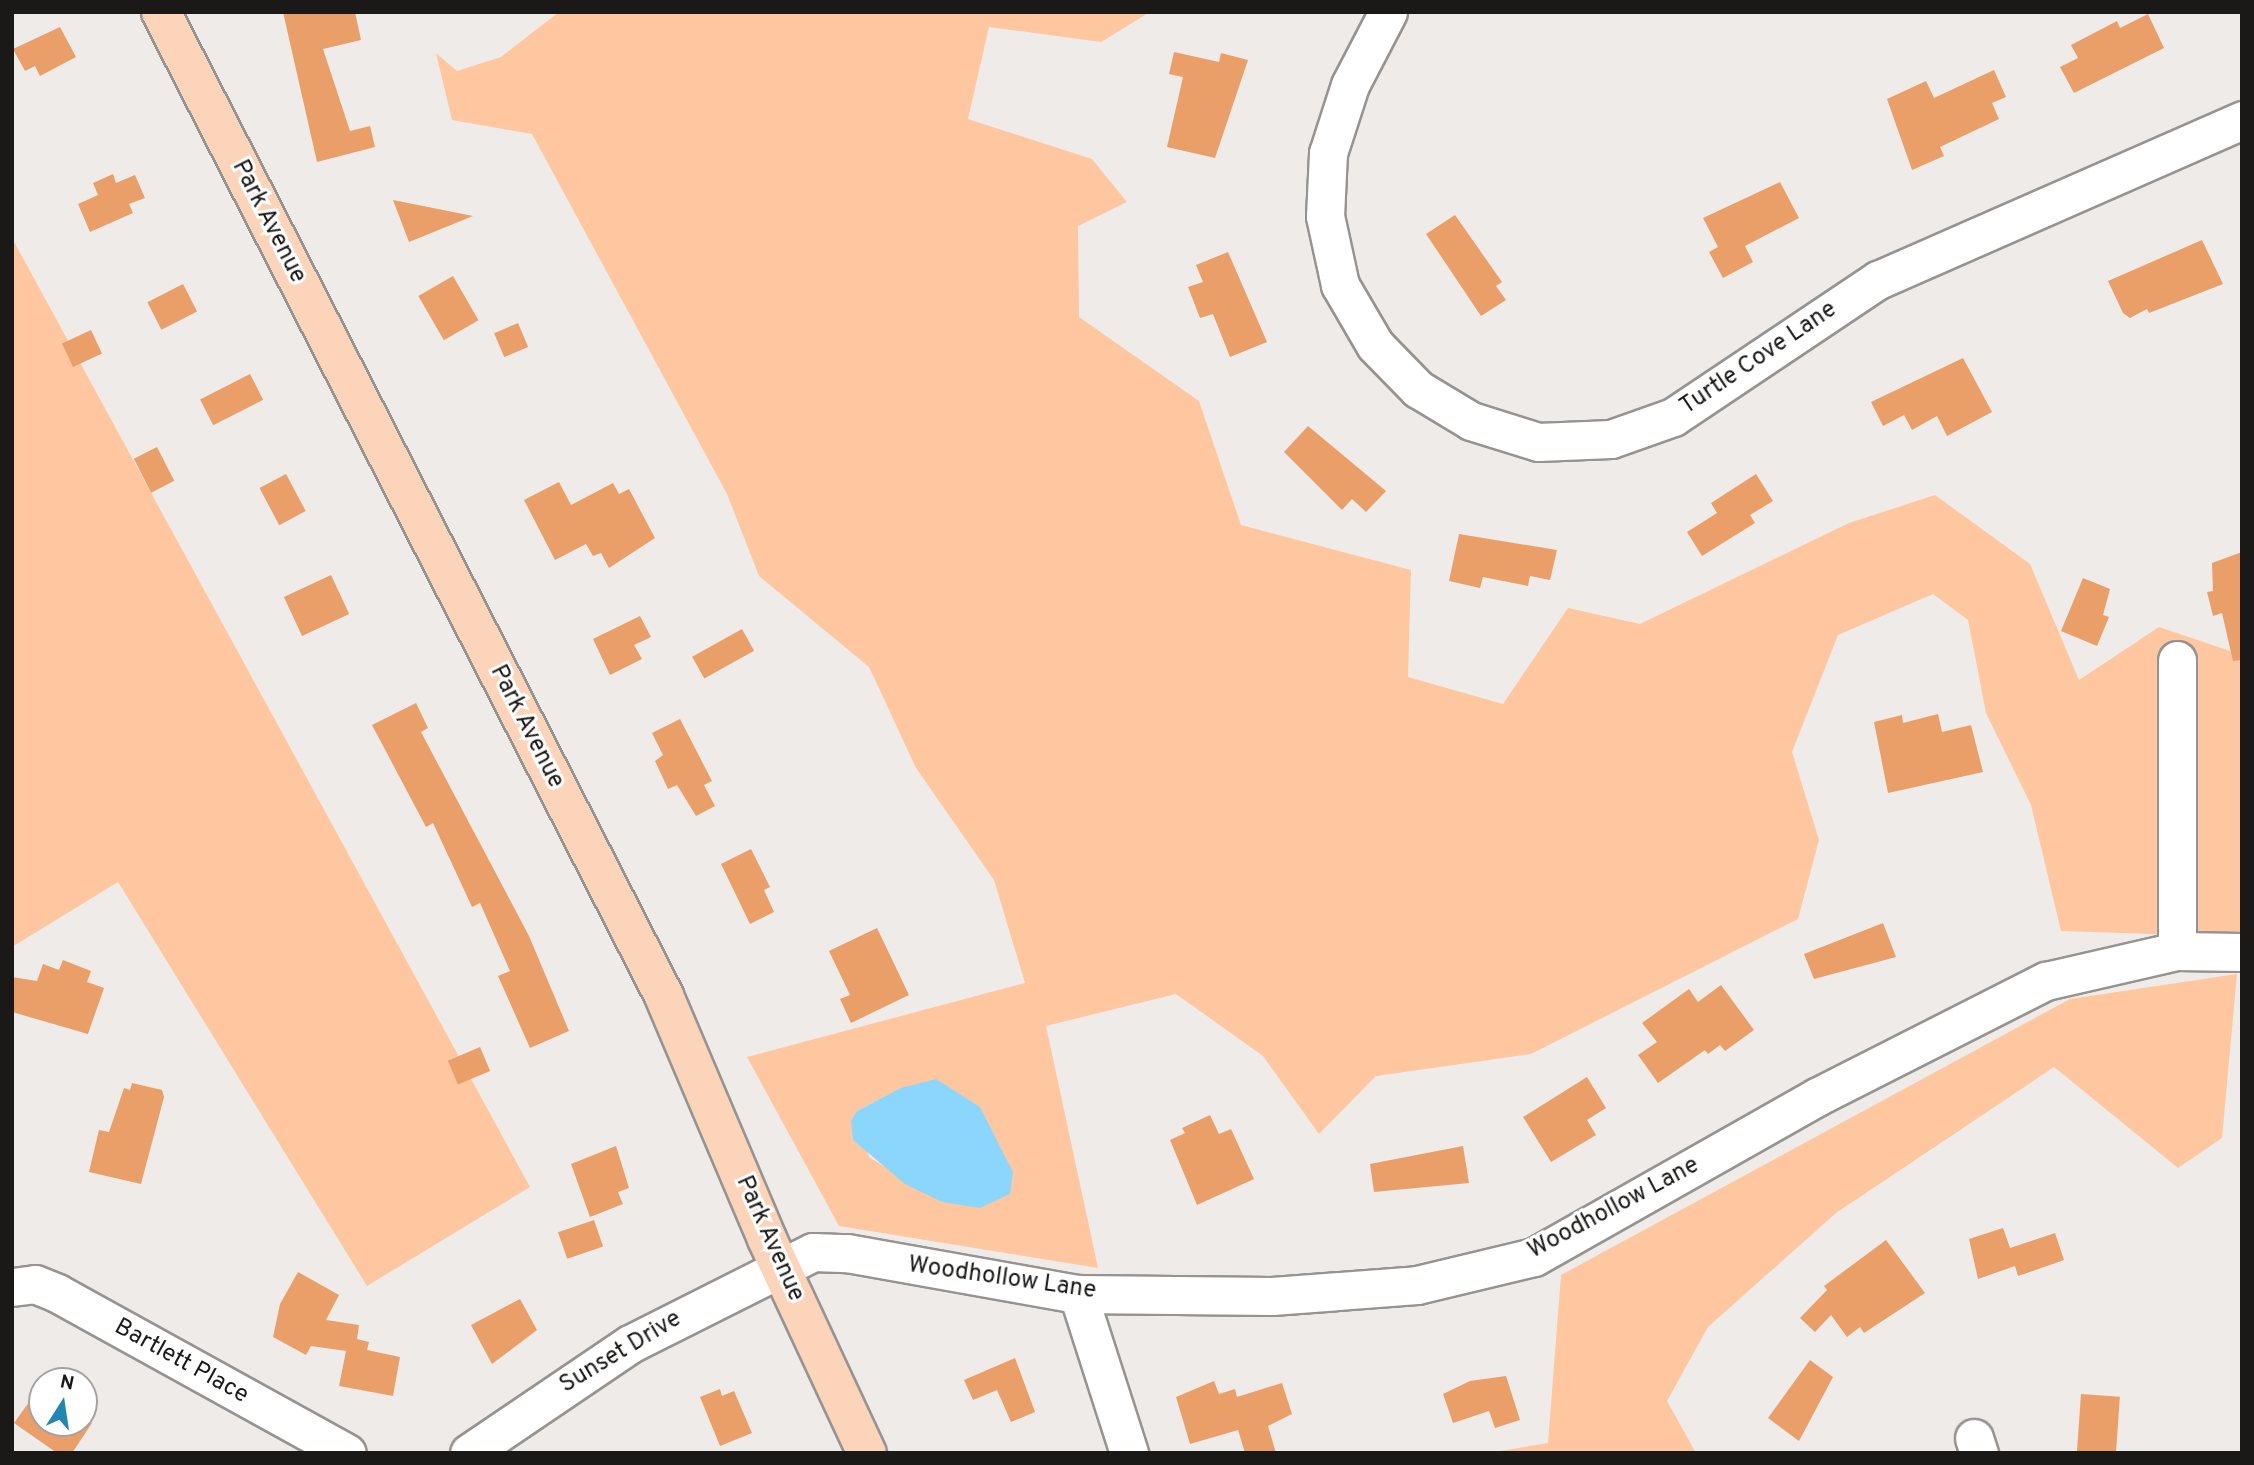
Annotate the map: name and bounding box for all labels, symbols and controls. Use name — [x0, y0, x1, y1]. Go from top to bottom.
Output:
street label: Park Avenue — [224, 155, 312, 289]
street label: Turtle Cove Lane — [1675, 296, 1843, 422]
street label: Park Avenue — [482, 660, 570, 794]
street label: Woodhollow Lane — [1524, 1152, 1704, 1266]
street label: Park Avenue — [728, 1171, 810, 1307]
street label: Woodhollow Lane — [906, 1252, 1098, 1306]
street label: Sunset Drive — [555, 1305, 687, 1401]
street label: Bartlett Place — [109, 1313, 253, 1411]
north arrow — [28, 1367, 98, 1437]
text: N — [58, 1370, 76, 1397]

